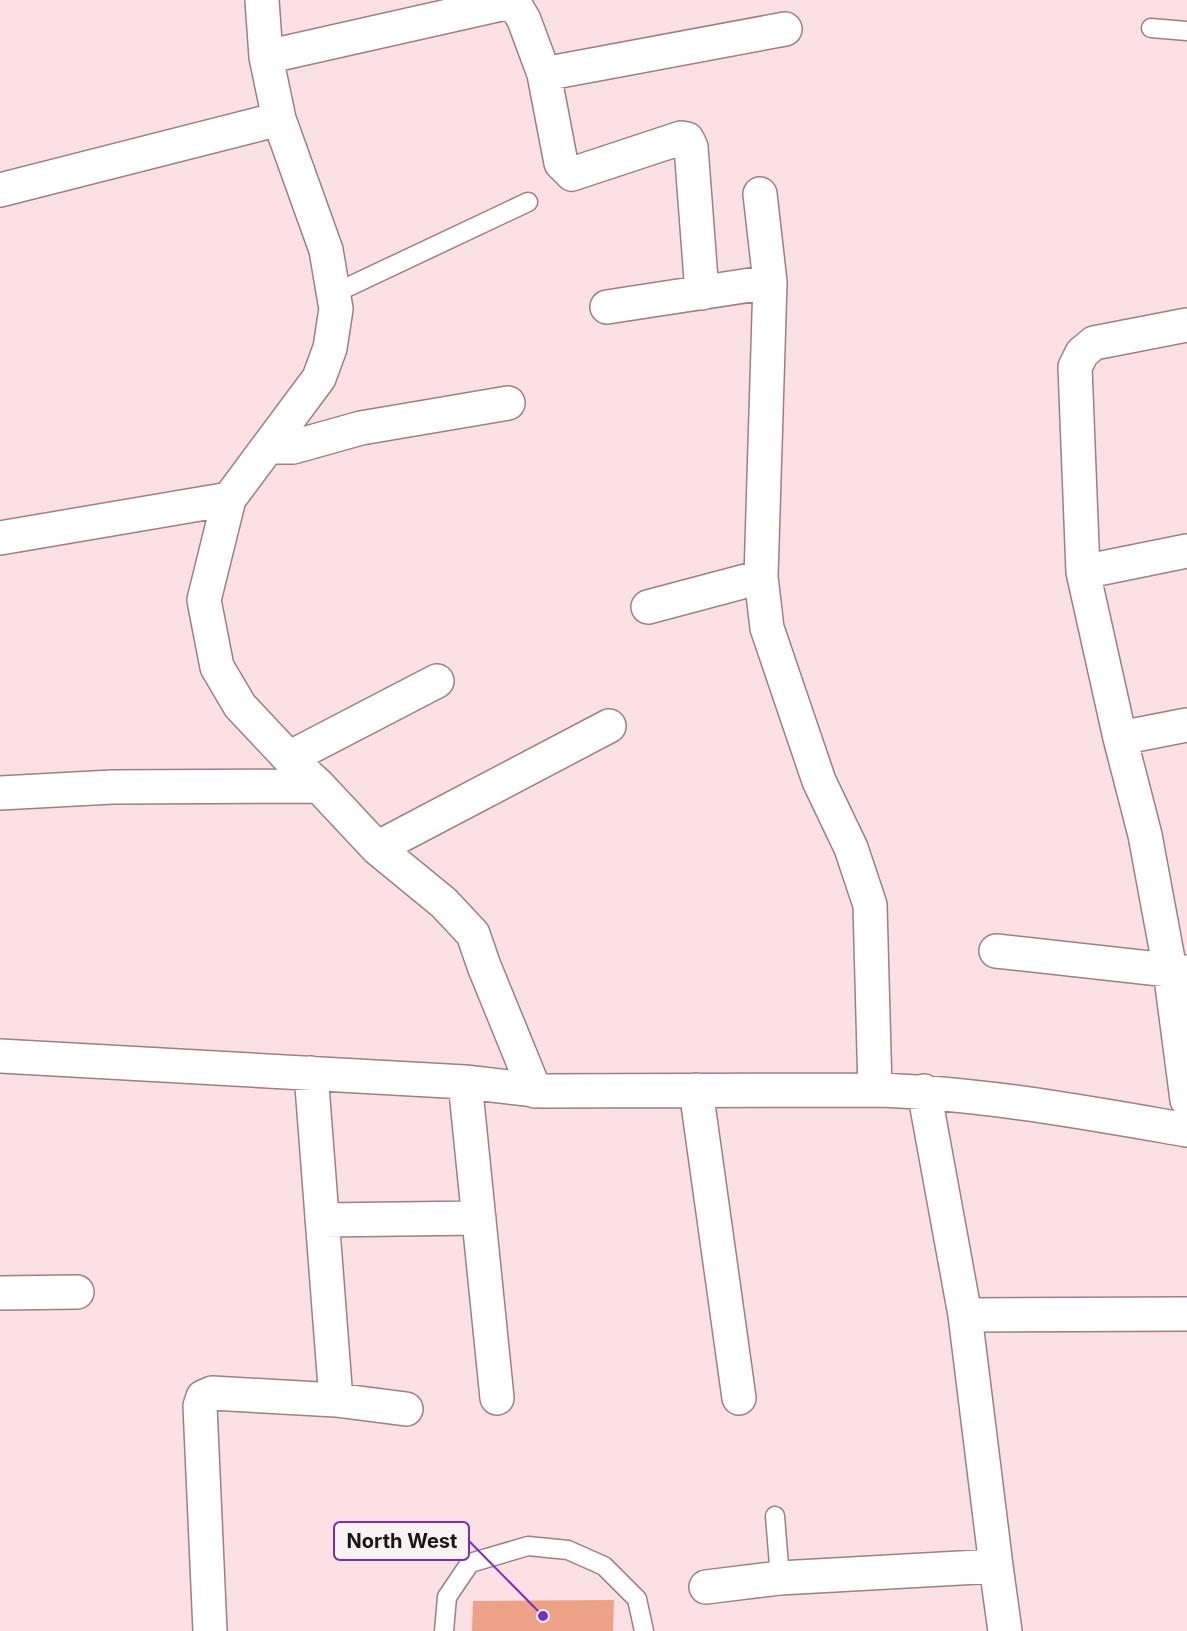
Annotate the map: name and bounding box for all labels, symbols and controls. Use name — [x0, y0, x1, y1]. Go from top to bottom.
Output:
callout: North West — [334, 1522, 469, 1560]
text: North West — [347, 1529, 457, 1553]

